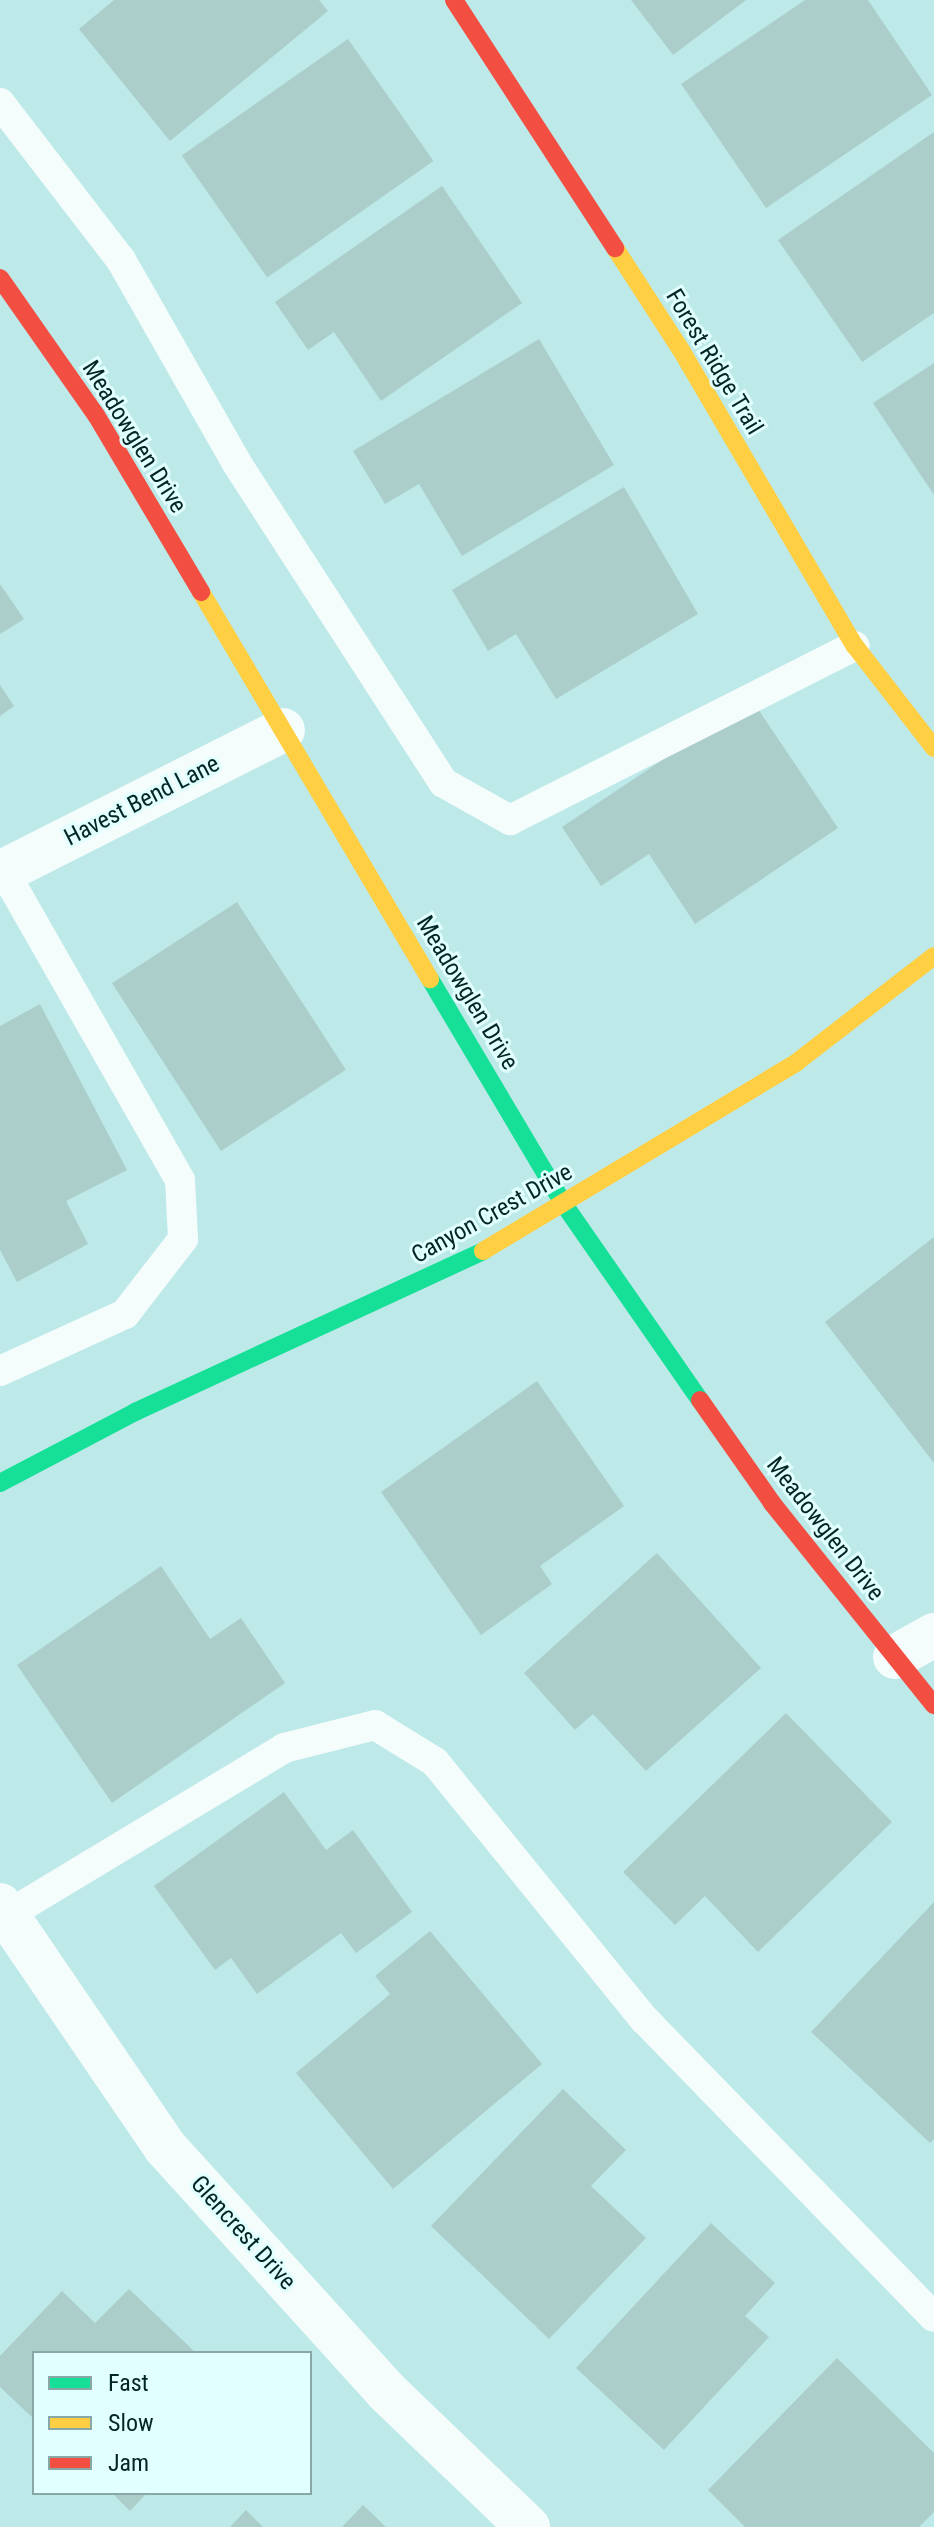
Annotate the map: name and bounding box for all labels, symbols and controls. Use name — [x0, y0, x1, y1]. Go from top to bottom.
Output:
street label: Forest Ridge Trail — [659, 284, 769, 440]
street label: Meadowglen Drive — [76, 356, 192, 518]
street label: Havest Bend Lane — [60, 750, 224, 852]
street label: Meadowglen Drive — [410, 911, 524, 1075]
street label: Canyon Crest Drive — [407, 1158, 577, 1270]
street label: Meadowglen Drive — [760, 1452, 890, 1606]
street label: Glencrest Drive — [184, 2170, 302, 2296]
legend — [32, 2351, 312, 2495]
text: Fast — [108, 2369, 149, 2397]
text: Slow — [108, 2409, 154, 2437]
text: Jam — [108, 2449, 149, 2477]

